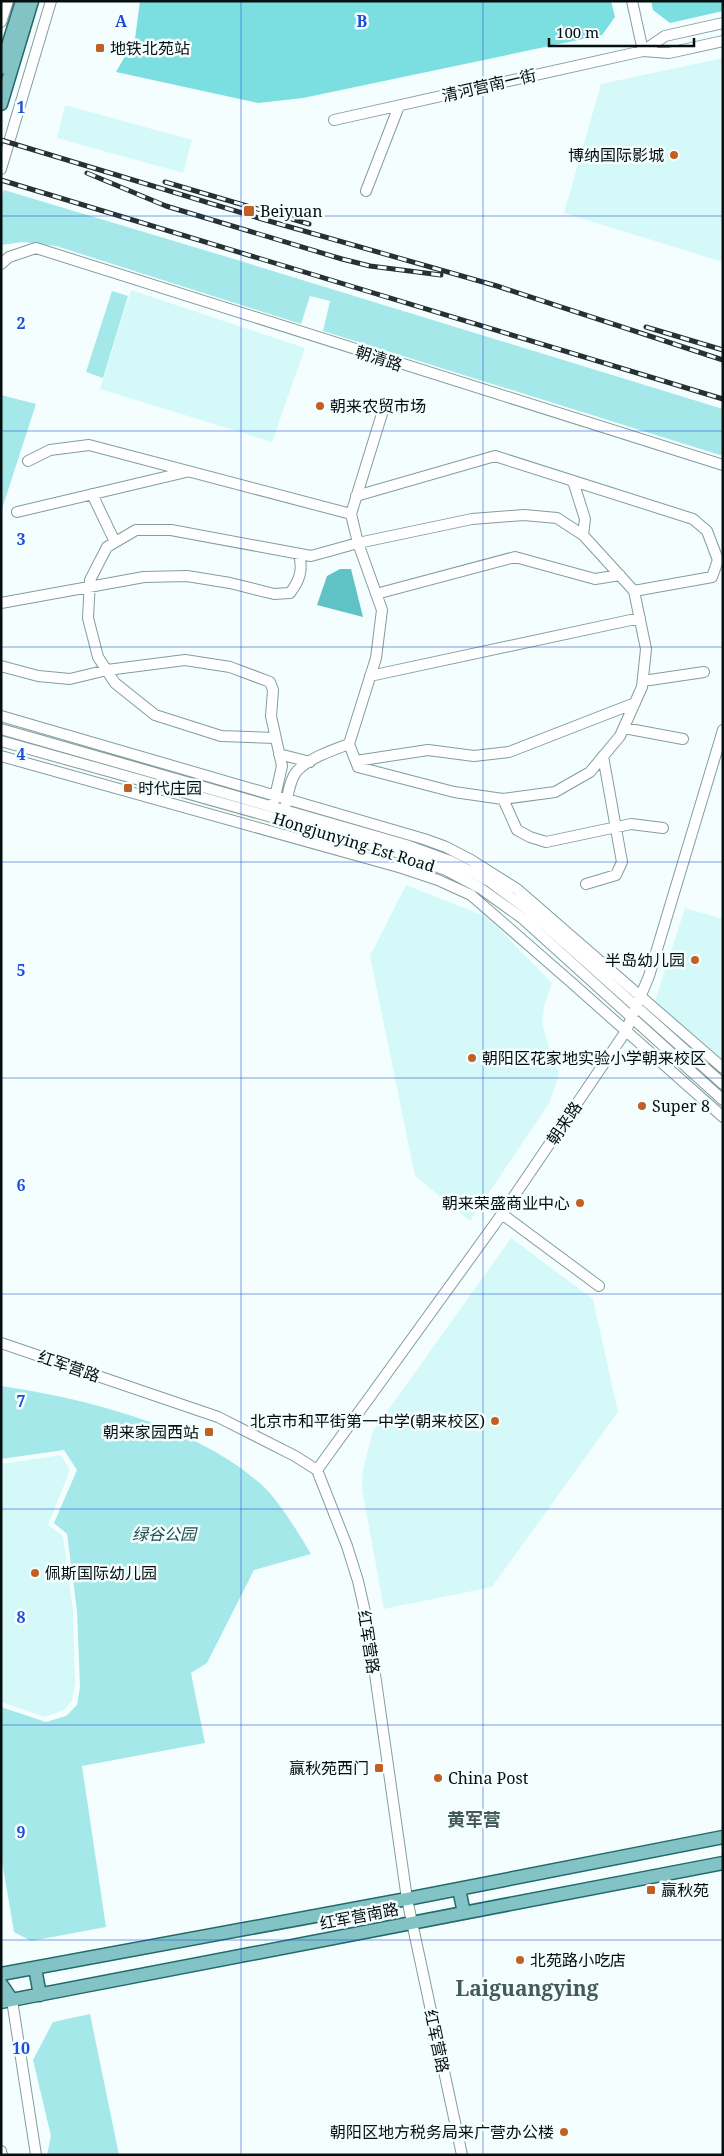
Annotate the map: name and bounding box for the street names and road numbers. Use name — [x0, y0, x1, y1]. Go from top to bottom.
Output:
street label: 清河营南一街 — [440, 63, 538, 107]
street label: 朝清路 — [353, 340, 405, 376]
street label: Hongjunying Est Road — [270, 807, 438, 877]
street label: 朝来路 — [541, 1097, 587, 1149]
street label: 红军营路 — [35, 1345, 103, 1387]
street label: 红军营路 — [353, 1609, 385, 1675]
street label: 红军营南路 — [318, 1898, 400, 1934]
street label: 红军营路 — [420, 2007, 454, 2075]

